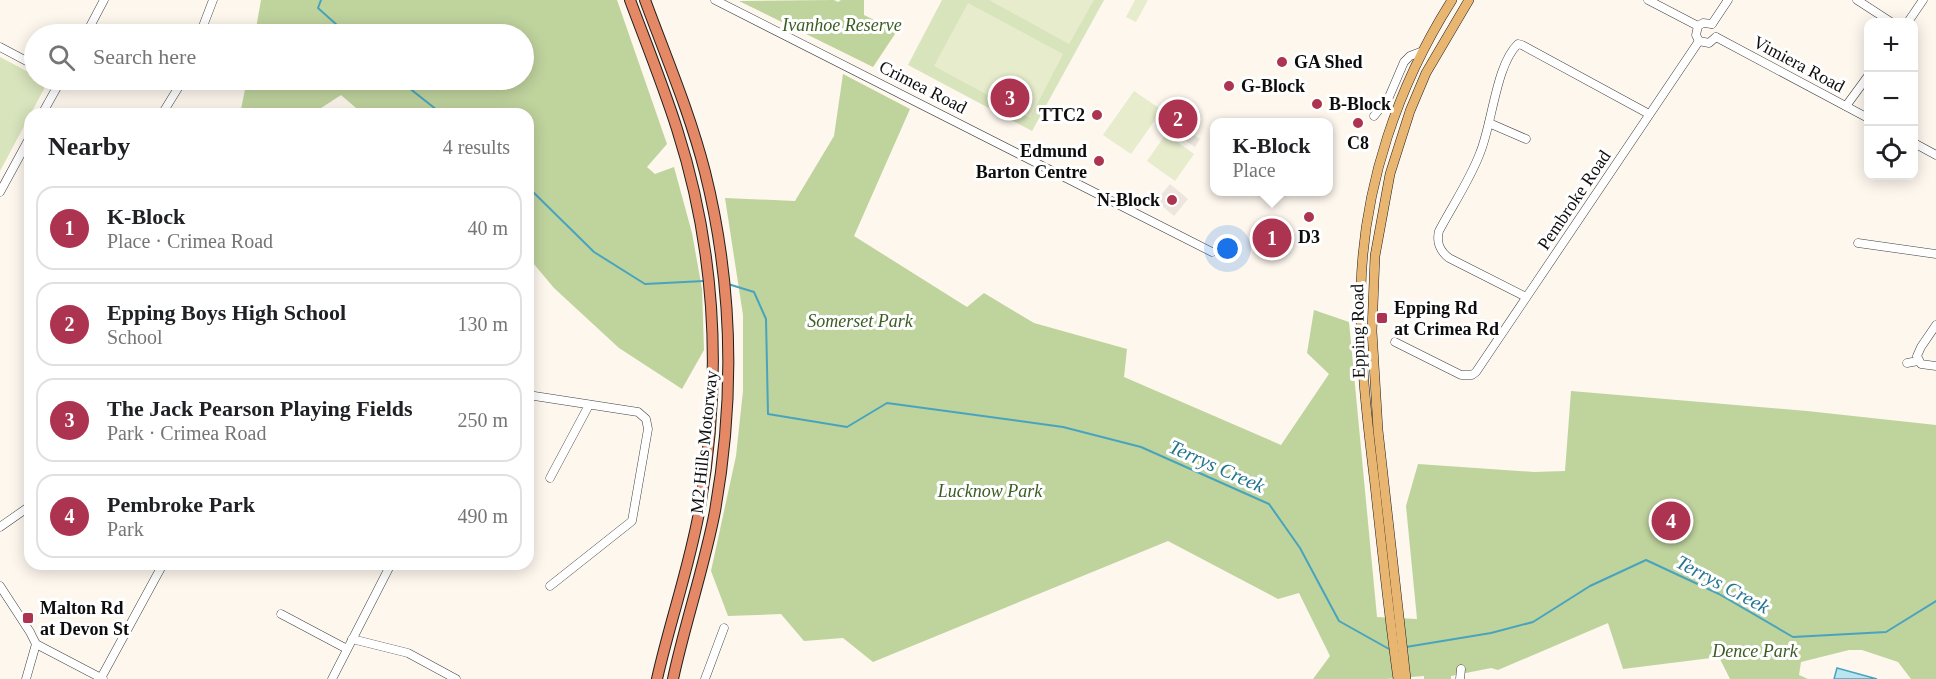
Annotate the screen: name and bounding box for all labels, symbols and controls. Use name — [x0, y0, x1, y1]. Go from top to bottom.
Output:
park label: Ivanhoe Reserve — [781, 15, 902, 35]
map controls — [1864, 18, 1918, 180]
button: + — [1864, 18, 1918, 72]
search box — [24, 24, 534, 90]
street label: Vimiera Road — [1750, 32, 1848, 96]
icon: search — [45, 41, 78, 74]
text: Search here — [93, 44, 196, 69]
place label: GA Shed — [1294, 52, 1363, 72]
marker: GA Shed — [1275, 55, 1289, 69]
street label: Crimea Road — [876, 56, 970, 118]
button: − — [1864, 72, 1918, 126]
pin: 3 — [990, 76, 1030, 120]
place label: G-Block — [1241, 76, 1305, 96]
marker: G-Block — [1222, 79, 1236, 93]
place label: B-Block — [1329, 94, 1391, 114]
pin: 2 — [1158, 96, 1198, 142]
marker: B-Block — [1310, 97, 1324, 111]
place label: TTC2 — [1039, 105, 1085, 125]
marker: TTC2 — [1090, 108, 1104, 122]
marker: C8 — [1351, 116, 1365, 130]
popup — [1210, 118, 1333, 196]
button: locate — [1864, 126, 1918, 180]
text: Nearby — [48, 132, 130, 161]
text: K-Block — [1232, 133, 1311, 158]
place label: C8 — [1347, 133, 1369, 153]
text: 4 results — [443, 136, 510, 158]
place label: Edmund Barton Centre — [976, 141, 1087, 182]
street label: Pembroke Road — [1533, 147, 1615, 253]
marker: Edmund Barton Centre — [1092, 154, 1106, 168]
text: Place — [1232, 159, 1276, 181]
place label: N-Block — [1097, 190, 1160, 210]
marker: N-Block — [1165, 193, 1179, 207]
text: K-Block — [107, 204, 185, 229]
marker: D3 — [1302, 210, 1316, 224]
pin: 1 — [1252, 216, 1292, 260]
text: 1 — [65, 217, 75, 239]
text: 40 m — [467, 217, 508, 239]
place label: D3 — [1298, 227, 1320, 247]
text: Place · Crimea Road — [107, 230, 273, 252]
your location — [1213, 234, 1242, 263]
street label: Epping Road — [1347, 284, 1369, 378]
place label: Epping Rd at Crimea Rd — [1394, 298, 1499, 339]
text: Epping Boys High School — [107, 300, 346, 325]
park label: Somerset Park — [807, 311, 914, 331]
marker: Epping Rd at Crimea Rd — [1375, 311, 1389, 325]
text: 2 — [65, 313, 75, 335]
text: 130 m — [457, 313, 508, 335]
text: School — [107, 326, 163, 348]
street label: M2 Hills Motorway — [687, 369, 721, 515]
text: The Jack Pearson Playing Fields — [107, 396, 413, 421]
text: 3 — [65, 409, 75, 431]
text: 250 m — [457, 409, 508, 431]
text: Park · Crimea Road — [107, 422, 266, 444]
water label: Terrys Creek — [1165, 435, 1269, 498]
park label: Lucknow Park — [937, 481, 1043, 501]
text: Pembroke Park — [107, 492, 255, 517]
pin: 4 — [1652, 498, 1690, 544]
text: 4 — [65, 505, 75, 527]
text: 490 m — [457, 505, 508, 527]
text: Park — [107, 518, 144, 540]
water label: Terrys Creek — [1672, 550, 1774, 619]
place label: Malton Rd at Devon St — [40, 598, 129, 639]
marker: Malton Rd at Devon St — [21, 611, 35, 625]
park label: Dence Park — [1711, 641, 1799, 661]

